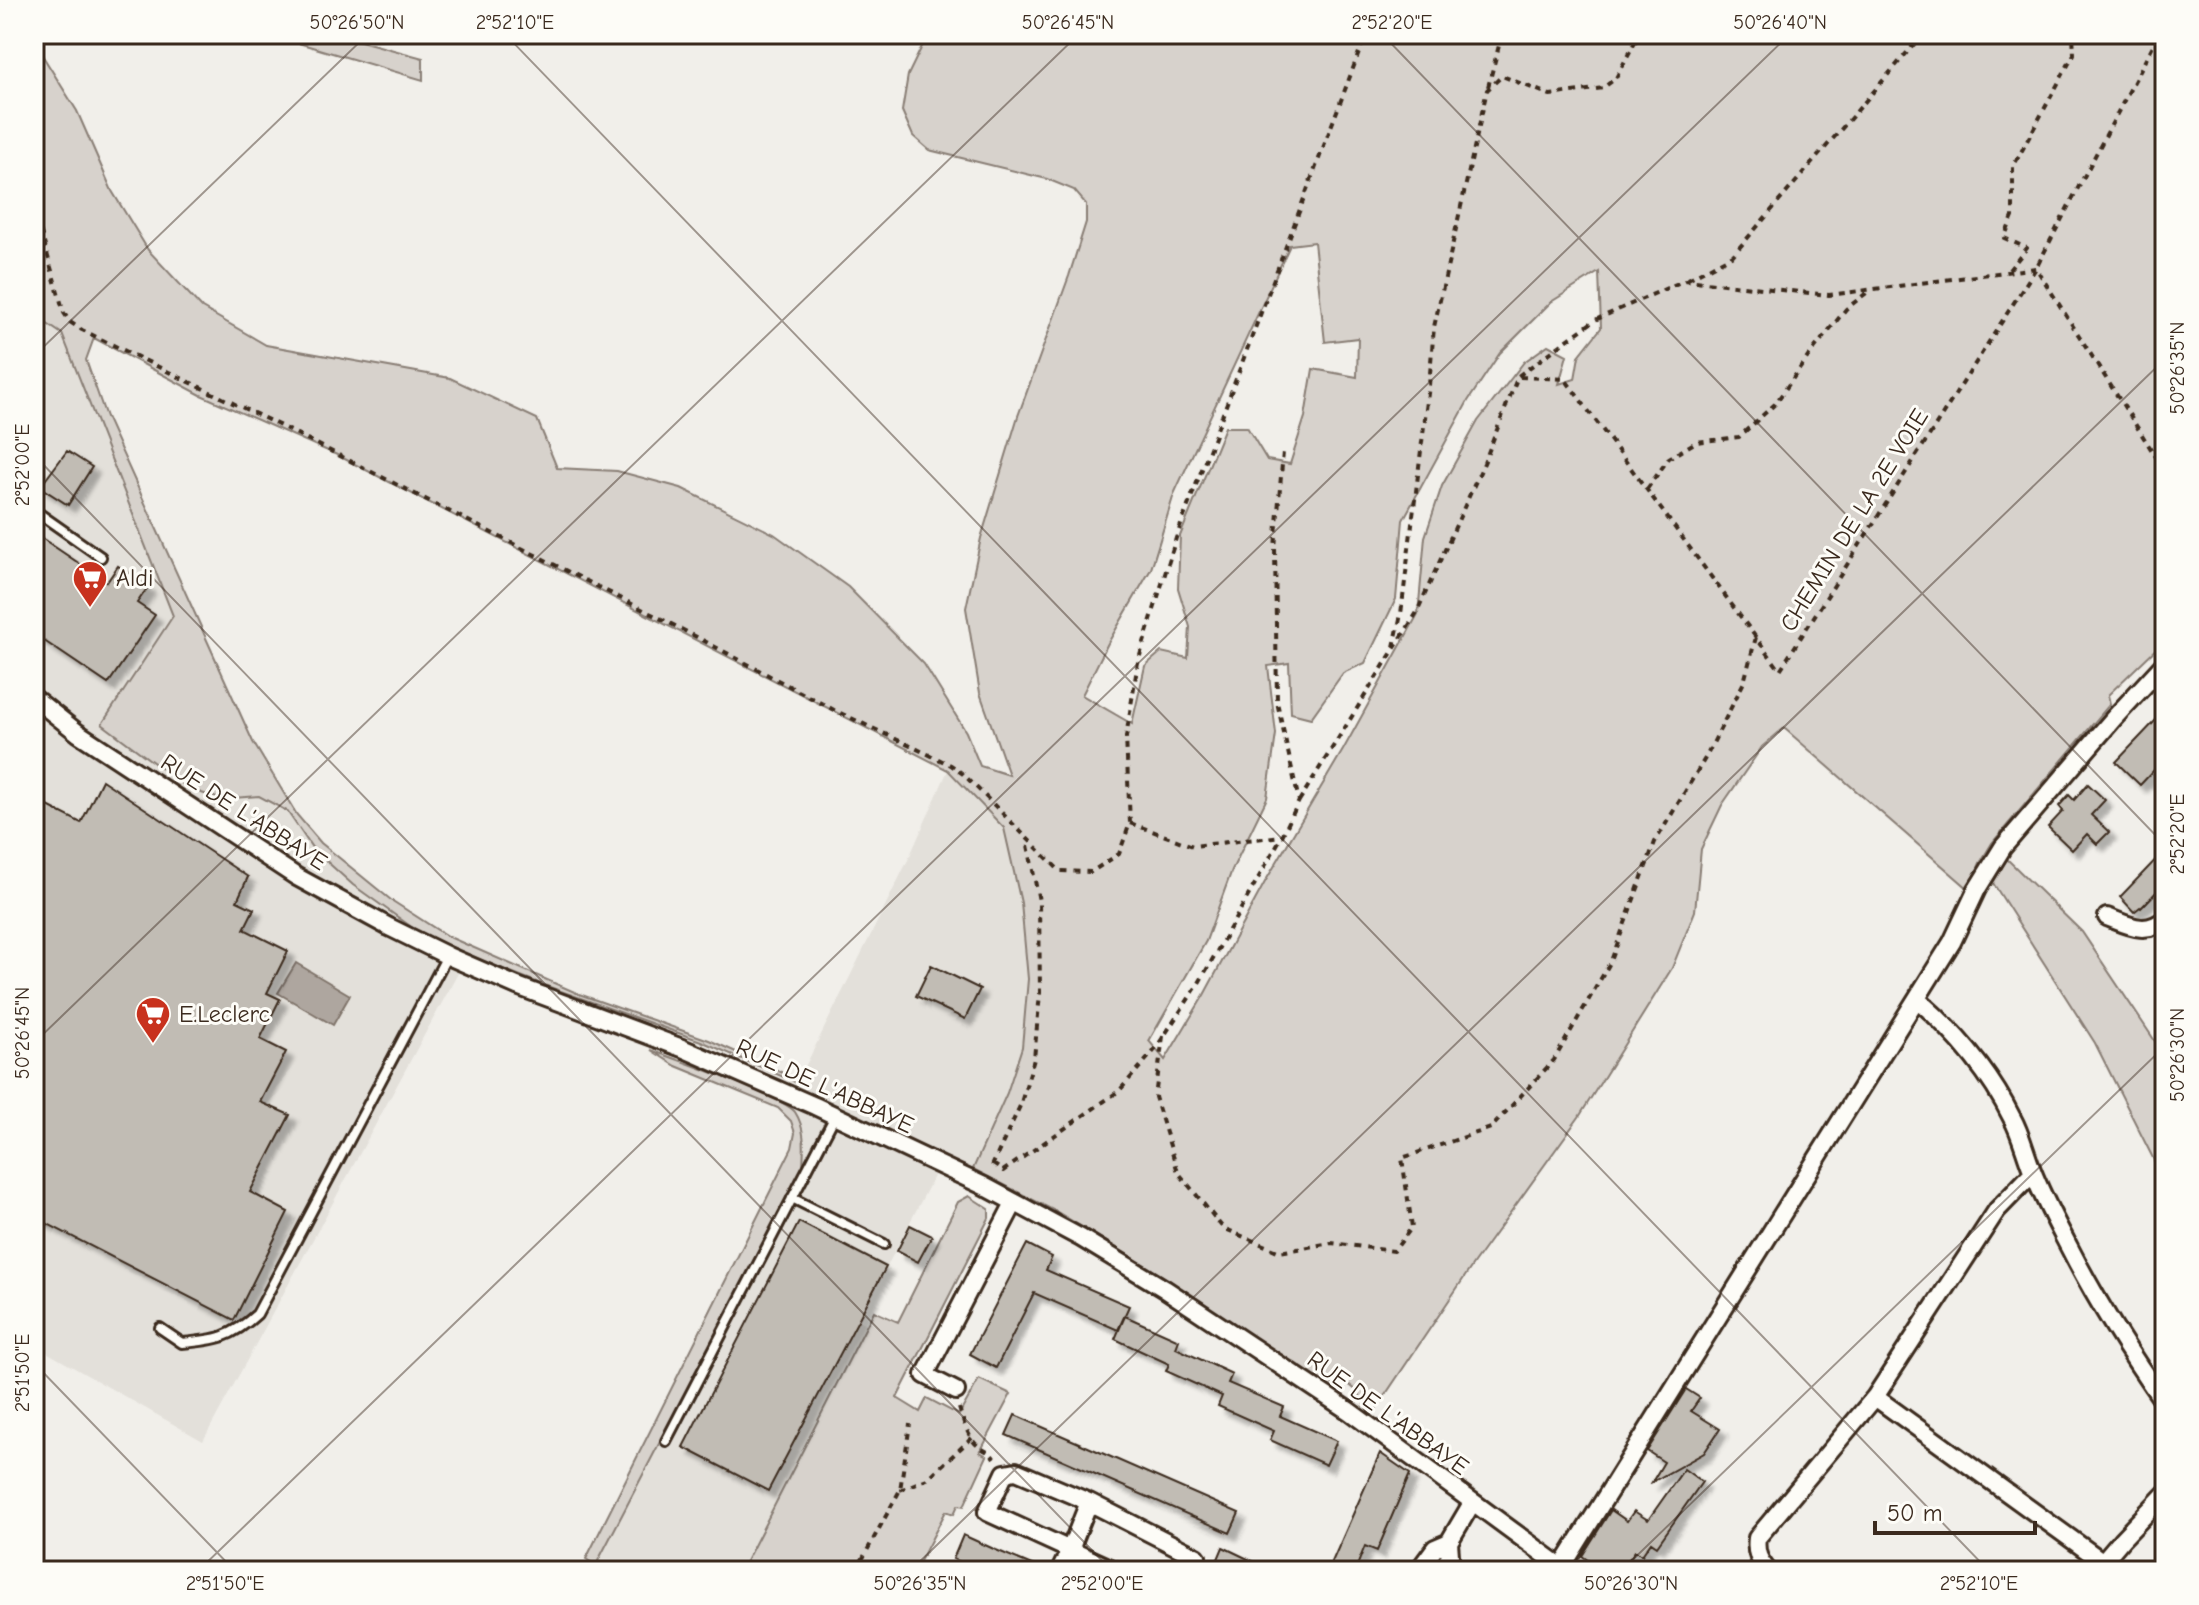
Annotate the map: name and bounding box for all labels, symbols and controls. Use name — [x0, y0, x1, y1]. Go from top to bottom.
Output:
text: 50°26'50"N — [310, 11, 404, 34]
text: 2°52'10"E — [476, 11, 554, 34]
text: 50°26'45"N — [1022, 11, 1114, 34]
text: 2°52'20"E — [1352, 11, 1432, 34]
text: 50°26'40"N — [1733, 11, 1827, 34]
text: 50°26'35"N — [2166, 322, 2189, 414]
street label: CHEMIN DE LA 2E VOIE — [1774, 404, 1934, 636]
text: 2°52'00"E — [11, 424, 34, 506]
supermarket icon: Aldi — [71, 559, 109, 609]
place label: Aldi — [116, 564, 153, 592]
street label: RUE DE L'ABBAYE — [156, 748, 332, 876]
text: 2°52'20"E — [2166, 794, 2189, 874]
text: 50°26'45"N — [11, 987, 34, 1079]
supermarket icon: E.Leclerc — [134, 995, 172, 1045]
place label: E.Leclerc — [179, 1000, 270, 1028]
text: 50°26'30"N — [2166, 1008, 2189, 1102]
street label: RUE DE L'ABBAYE — [732, 1033, 918, 1139]
text: 2°51'50"E — [11, 1334, 34, 1412]
street label: RUE DE L'ABBAYE — [1302, 1345, 1474, 1481]
scale bar — [1875, 1485, 2035, 1535]
text: 50 m — [1887, 1499, 1943, 1527]
text: 2°51'50"E — [186, 1572, 264, 1595]
text: 50°26'35"N — [874, 1572, 966, 1595]
text: 2°52'00"E — [1061, 1572, 1143, 1595]
text: 50°26'30"N — [1584, 1572, 1678, 1595]
text: 2°52'10"E — [1940, 1572, 2018, 1595]

